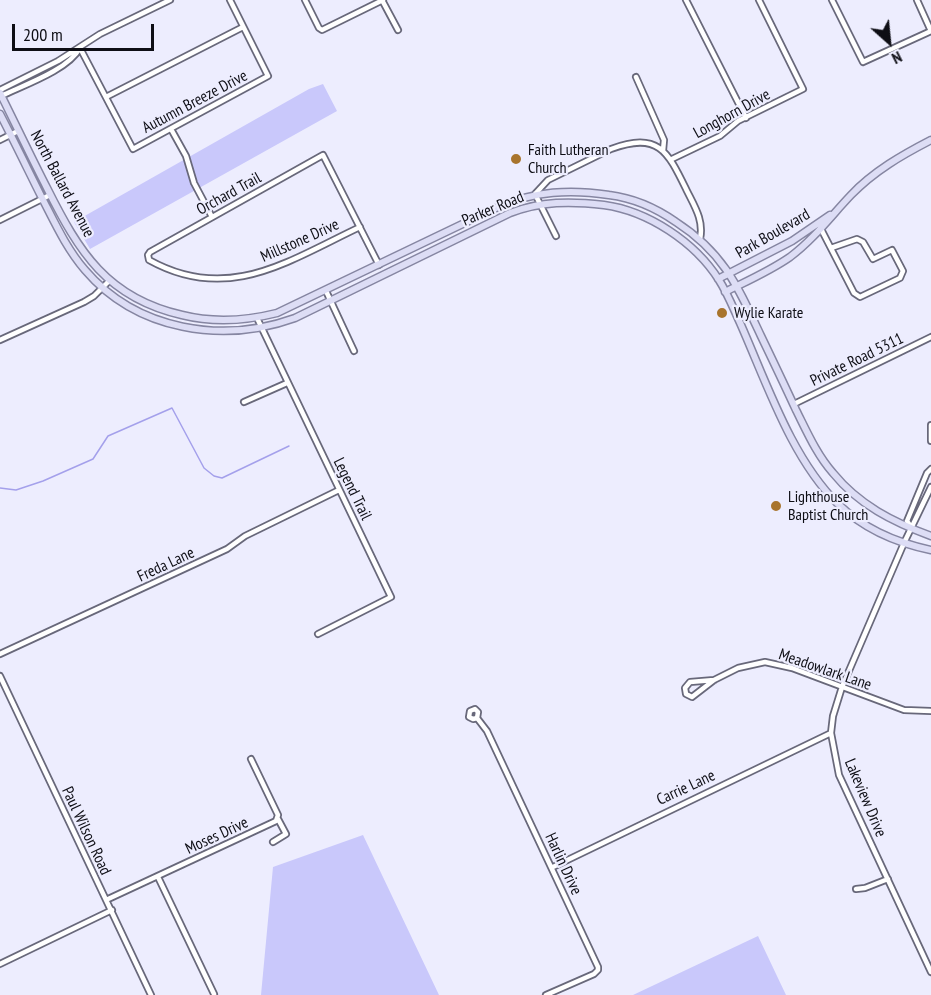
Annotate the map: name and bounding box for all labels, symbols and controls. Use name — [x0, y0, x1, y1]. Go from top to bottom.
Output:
scale bar — [15, 12, 158, 50]
north arrow — [859, 12, 919, 72]
text: 200 m — [23, 23, 63, 46]
text: N — [889, 47, 906, 69]
street label: Autumn Breeze Drive — [139, 66, 251, 138]
street label: Longhorn Drive — [690, 85, 774, 143]
street label: North Ballard Avenue — [26, 127, 98, 241]
place label: Faith Lutheran Church — [528, 140, 609, 178]
marker: Faith Lutheran Church — [509, 152, 523, 166]
street label: Orchard Trail — [193, 168, 265, 220]
street label: Parker Road — [459, 187, 527, 231]
street label: Park Boulevard — [732, 205, 814, 263]
street label: Millstone Drive — [258, 215, 342, 267]
place label: Wylie Karate — [734, 303, 803, 323]
marker: Wylie Karate — [715, 306, 729, 320]
street label: Private Road 5311 — [807, 329, 907, 391]
street label: Legend Trail — [329, 455, 375, 523]
place label: Lighthouse Baptist Church — [788, 487, 868, 525]
marker: Lighthouse Baptist Church — [769, 499, 783, 513]
street label: Freda Lane — [134, 543, 198, 587]
street label: Meadowlark Lane — [776, 645, 874, 695]
street label: Lakeview Drive — [840, 756, 890, 840]
street label: Carrie Lane — [654, 766, 718, 810]
street label: Paul Wilson Road — [57, 784, 115, 878]
street label: Moses Drive — [183, 813, 251, 859]
street label: Harlin Drive — [540, 830, 586, 898]

